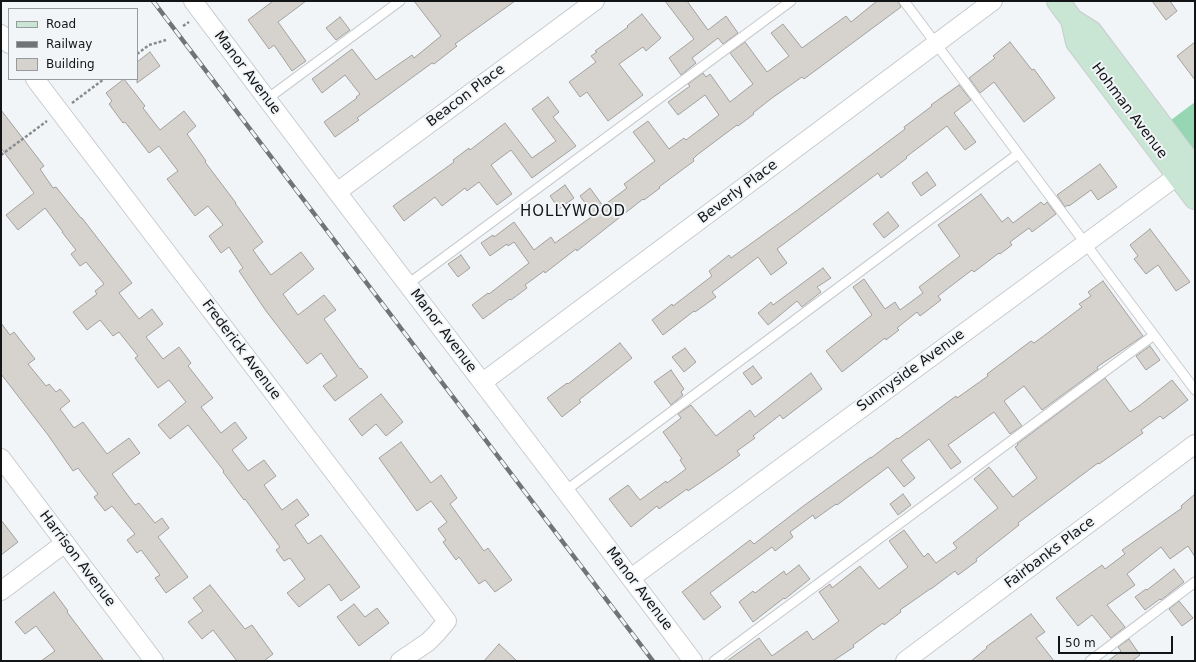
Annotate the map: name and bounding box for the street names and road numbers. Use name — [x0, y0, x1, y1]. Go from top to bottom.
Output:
street label: Manor Avenue — [210, 28, 284, 118]
street label: Hohman Avenue — [1088, 60, 1170, 162]
street label: Beacon Place — [424, 61, 508, 131]
street label: Beverly Place — [695, 157, 781, 227]
street label: Manor Avenue — [406, 286, 480, 376]
street label: Frederick Avenue — [198, 297, 284, 403]
street label: Sunnyside Avenue — [854, 326, 968, 416]
street label: Harrison Avenue — [36, 508, 118, 610]
street label: Fairbanks Place — [1002, 514, 1098, 592]
street label: Manor Avenue — [602, 544, 676, 634]

